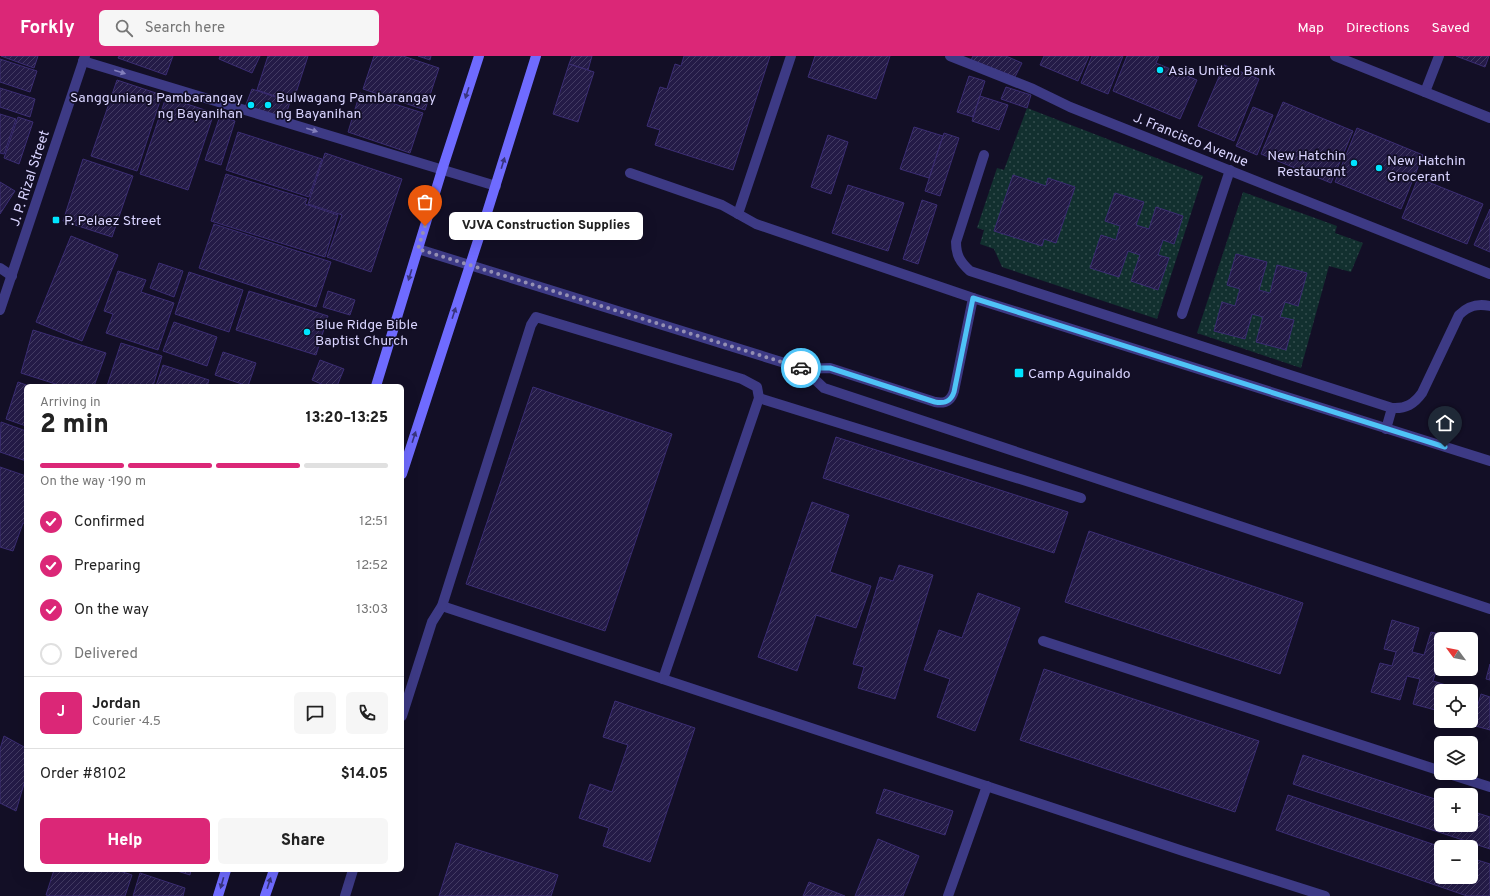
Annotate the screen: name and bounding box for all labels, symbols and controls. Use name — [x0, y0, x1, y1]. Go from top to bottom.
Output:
search box — [99, 10, 379, 46]
text: Forkly — [20, 16, 75, 40]
icon: search — [113, 17, 135, 39]
text: Search here — [145, 19, 225, 38]
text: Map — [1298, 20, 1324, 37]
text: Directions — [1346, 20, 1410, 37]
text: Saved — [1432, 20, 1470, 37]
place label: Asia United Bank — [1168, 63, 1276, 80]
marker: Asia United Bank — [1155, 65, 1165, 75]
one-way arrow — [115, 69, 127, 75]
one-way arrow — [464, 87, 470, 99]
place label: Sangguniang Pambarangay ng Bayanihan — [70, 90, 243, 123]
place label: Bulwagang Pambarangay ng Bayanihan — [276, 90, 436, 123]
marker: Sangguniang Pambarangay ng Bayanihan — [246, 100, 256, 110]
marker: Bulwagang Pambarangay ng Bayanihan — [263, 100, 273, 110]
street label: J. Francisco Avenue — [1130, 110, 1250, 171]
street label: J. P. Rizal Street — [7, 128, 54, 229]
one-way arrow — [306, 128, 318, 134]
place label: New Hatchin Restaurant — [1267, 148, 1346, 181]
place label: New Hatchin Grocerant — [1387, 153, 1466, 186]
one-way arrow — [500, 156, 506, 168]
marker: New Hatchin Restaurant — [1349, 158, 1359, 168]
marker: New Hatchin Grocerant — [1374, 163, 1384, 173]
pin — [408, 185, 442, 226]
icon: bag — [414, 191, 436, 213]
callout: VJVA Construction Supplies — [449, 212, 643, 240]
place label: P. Pelaez Street — [64, 213, 161, 230]
marker: P. Pelaez Street — [51, 215, 61, 225]
text: VJVA Construction Supplies — [462, 218, 630, 234]
one-way arrow — [407, 269, 413, 281]
one-way arrow — [451, 307, 457, 319]
place label: Blue Ridge Bible Baptist Church — [315, 317, 418, 350]
marker: Blue Ridge Bible Baptist Church — [302, 327, 312, 337]
courier — [781, 348, 821, 388]
icon: car — [790, 357, 812, 379]
place label: Camp Aguinaldo — [1028, 366, 1131, 383]
marker: Camp Aguinaldo — [1013, 367, 1025, 379]
text: Arriving in — [40, 395, 101, 411]
pin — [1428, 406, 1462, 447]
text: 2 min — [40, 409, 109, 442]
text: 13:20–13:25 — [305, 409, 388, 428]
icon: home — [1434, 412, 1456, 434]
one-way arrow — [411, 430, 417, 442]
text: On the way · 190 m — [40, 474, 146, 490]
icon: check — [40, 511, 62, 533]
text: Confirmed — [74, 513, 145, 532]
text: 12:51 — [359, 514, 388, 530]
icon: check — [40, 555, 62, 577]
text: Preparing — [74, 557, 141, 576]
text: 12:52 — [356, 558, 388, 574]
icon: check — [40, 599, 62, 621]
text: On the way — [74, 601, 149, 620]
text: 13:03 — [356, 602, 388, 618]
north arrow — [1434, 632, 1478, 676]
map controls — [1434, 632, 1478, 884]
text: Delivered — [74, 645, 138, 664]
button: locate — [1434, 684, 1478, 728]
button: chat — [294, 692, 336, 734]
button: phone — [346, 692, 388, 734]
text: Jordan — [92, 695, 141, 714]
text: J — [57, 703, 65, 722]
text: Courier · 4.5 — [92, 714, 161, 730]
button: layers — [1434, 736, 1478, 780]
text: Order #8102 — [40, 765, 126, 784]
text: $14.05 — [341, 765, 388, 784]
button: + — [1434, 788, 1478, 832]
button: Help — [40, 818, 210, 864]
button: Share — [218, 818, 388, 864]
button: − — [1434, 840, 1478, 884]
one-way arrow — [219, 877, 225, 889]
one-way arrow — [267, 877, 273, 889]

